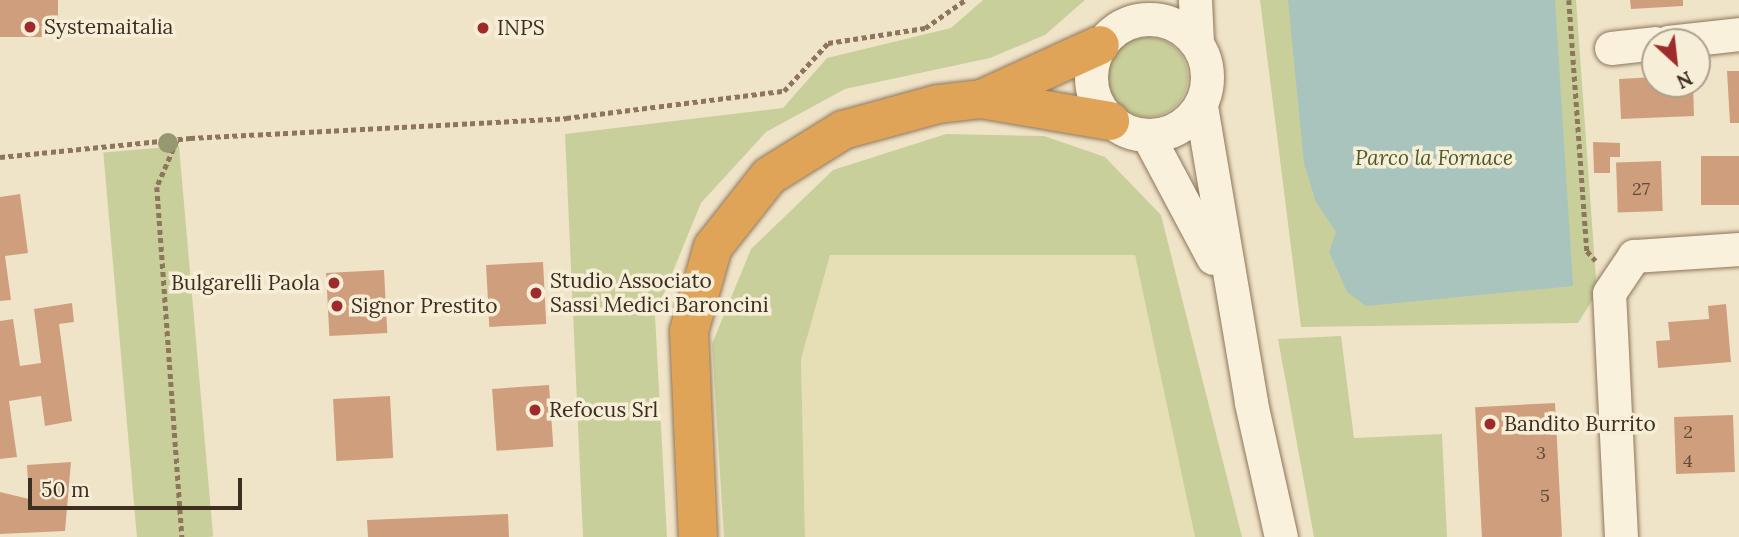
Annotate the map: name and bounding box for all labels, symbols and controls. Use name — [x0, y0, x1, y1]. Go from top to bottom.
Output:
place label: Systemaitalia — [44, 14, 173, 40]
place label: INPS — [497, 15, 545, 41]
marker: Systemaitalia — [22, 19, 38, 35]
marker: INPS — [475, 20, 491, 36]
north arrow — [1641, 28, 1711, 98]
text: N — [1673, 66, 1697, 94]
park label: Parco la Fornace — [1355, 145, 1513, 171]
house number: 27 — [1632, 178, 1650, 200]
place label: Studio Associato Sassi Medici Baroncini — [550, 268, 769, 318]
place label: Bulgarelli Paola — [171, 270, 320, 296]
marker: Bulgarelli Paola — [326, 275, 342, 291]
marker: Studio Associato Sassi Medici Baroncini — [528, 285, 544, 301]
place label: Signor Prestito — [351, 293, 497, 319]
marker: Signor Prestito — [329, 298, 345, 314]
place label: Refocus Srl — [549, 397, 658, 423]
marker: Refocus Srl — [527, 402, 543, 418]
place label: Bandito Burrito — [1504, 411, 1656, 437]
marker: Bandito Burrito — [1482, 416, 1498, 432]
house number: 2 — [1683, 421, 1693, 443]
house number: 3 — [1536, 442, 1546, 464]
house number: 4 — [1683, 450, 1693, 472]
scale bar — [32, 463, 245, 507]
text: 50 m — [41, 476, 90, 503]
house number: 5 — [1540, 485, 1550, 507]

